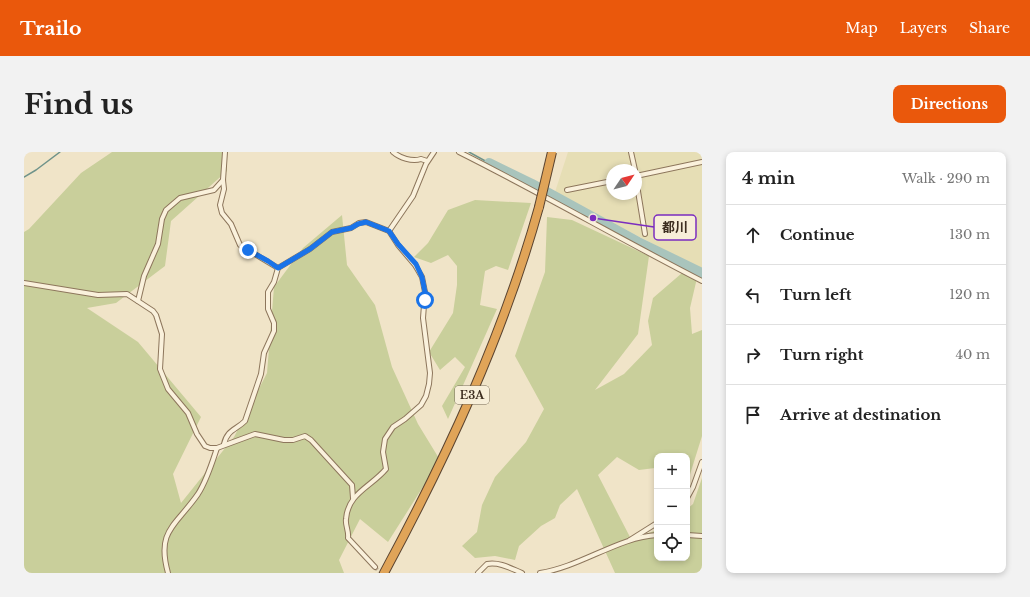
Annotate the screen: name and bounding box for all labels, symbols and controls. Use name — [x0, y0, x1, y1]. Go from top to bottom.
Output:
text: Trailo — [20, 17, 82, 40]
text: Map — [845, 19, 878, 37]
text: Layers — [900, 19, 947, 37]
text: Share — [969, 19, 1010, 37]
button: Directions — [893, 85, 1006, 123]
text: Find us — [24, 87, 134, 122]
north arrow — [606, 164, 642, 200]
text: 4 min — [742, 168, 795, 189]
text: Walk · 290 m — [902, 170, 990, 187]
callout: 都川 — [654, 215, 696, 240]
text: 都川 — [662, 219, 688, 236]
icon: ahead — [742, 224, 764, 246]
text: Continue — [780, 225, 855, 244]
text: 130 m — [949, 226, 990, 243]
route end — [239, 241, 257, 259]
icon: left — [742, 284, 764, 306]
text: Turn left — [780, 285, 851, 304]
text: 120 m — [949, 286, 990, 303]
route start — [416, 291, 434, 309]
icon: right — [742, 344, 764, 366]
text: Turn right — [780, 345, 863, 364]
text: 40 m — [955, 346, 990, 363]
road number: E3A — [455, 386, 489, 404]
icon: arrive — [742, 404, 764, 426]
text: Arrive at destination — [780, 405, 941, 424]
map controls — [654, 453, 690, 561]
button: + — [654, 453, 690, 489]
button: − — [654, 489, 690, 525]
button: locate — [654, 525, 690, 561]

